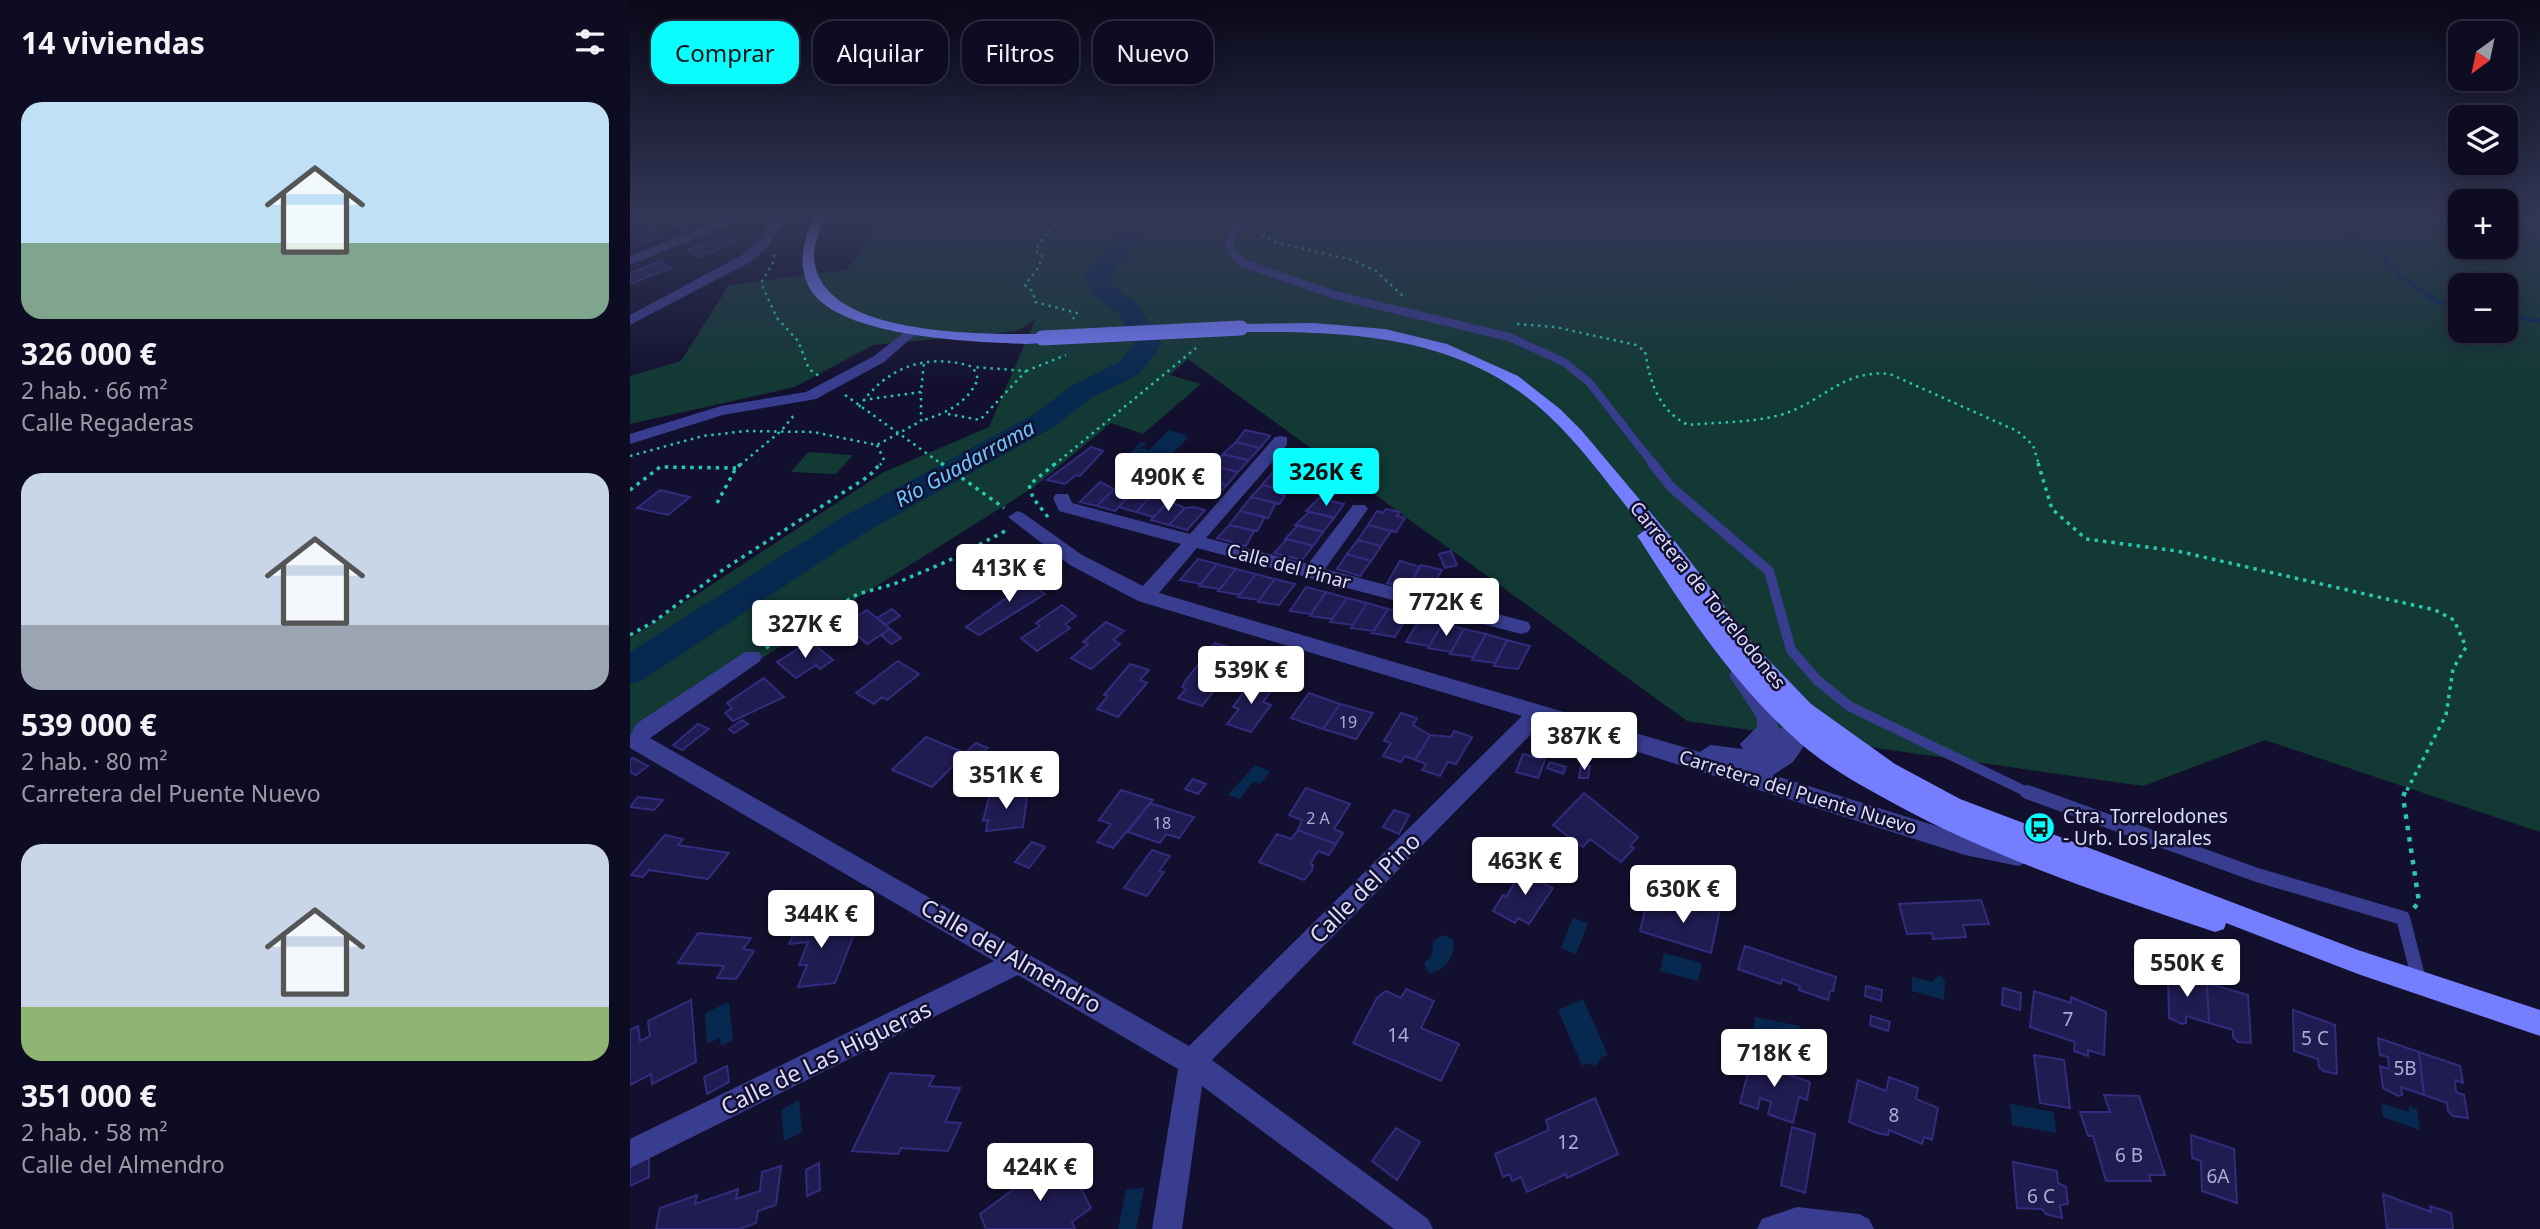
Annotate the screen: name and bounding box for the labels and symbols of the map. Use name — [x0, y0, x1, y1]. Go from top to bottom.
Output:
north arrow — [2448, 21, 2518, 91]
water label: Río Guadarrama — [890, 413, 1039, 513]
pin: 326K € — [1269, 448, 1383, 508]
pin: 490K € — [1111, 454, 1225, 513]
street label: Carretera de Torrelodones — [1624, 496, 1792, 694]
street label: Calle del Pinar — [1224, 537, 1354, 595]
pin: 413K € — [952, 544, 1066, 604]
pin: 772K € — [1389, 578, 1503, 638]
pin: 327K € — [748, 600, 862, 660]
pin: 539K € — [1194, 646, 1308, 706]
house number: 19 — [1339, 711, 1357, 733]
pin: 387K € — [1527, 712, 1641, 772]
street label: Carretera del Puente Nuevo — [1676, 743, 1920, 841]
pin: 351K € — [949, 752, 1063, 811]
place label: Ctra. Torrelodones - Urb. Los Jarales — [2063, 803, 2228, 851]
house number: 2 A — [1306, 807, 1331, 829]
bus stop icon: Ctra. Torrelodones - Urb. Los Jarales — [2023, 810, 2057, 844]
house number: 18 — [1153, 812, 1171, 834]
street label: Calle del Pino — [1302, 825, 1427, 950]
pin: 463K € — [1468, 838, 1582, 897]
pin: 630K € — [1626, 866, 1740, 925]
pin: 344K € — [764, 890, 878, 950]
street label: Calle del Almendro — [915, 890, 1108, 1020]
pin: 550K € — [2130, 940, 2244, 999]
street label: Calle de Las Higueras — [715, 992, 936, 1122]
house number: 7 — [2063, 1006, 2073, 1032]
house number: 14 — [1387, 1022, 1409, 1048]
house number: 5 C — [2301, 1025, 2329, 1051]
pin: 718K € — [1717, 1030, 1831, 1089]
house number: 5B — [2393, 1055, 2417, 1081]
house number: 8 — [1889, 1102, 1899, 1128]
house number: 12 — [1557, 1129, 1579, 1155]
house number: 6 B — [2115, 1142, 2143, 1168]
pin: 424K € — [983, 1144, 1097, 1203]
house number: 6A — [2206, 1163, 2230, 1189]
house number: 6 C — [2027, 1183, 2055, 1209]

